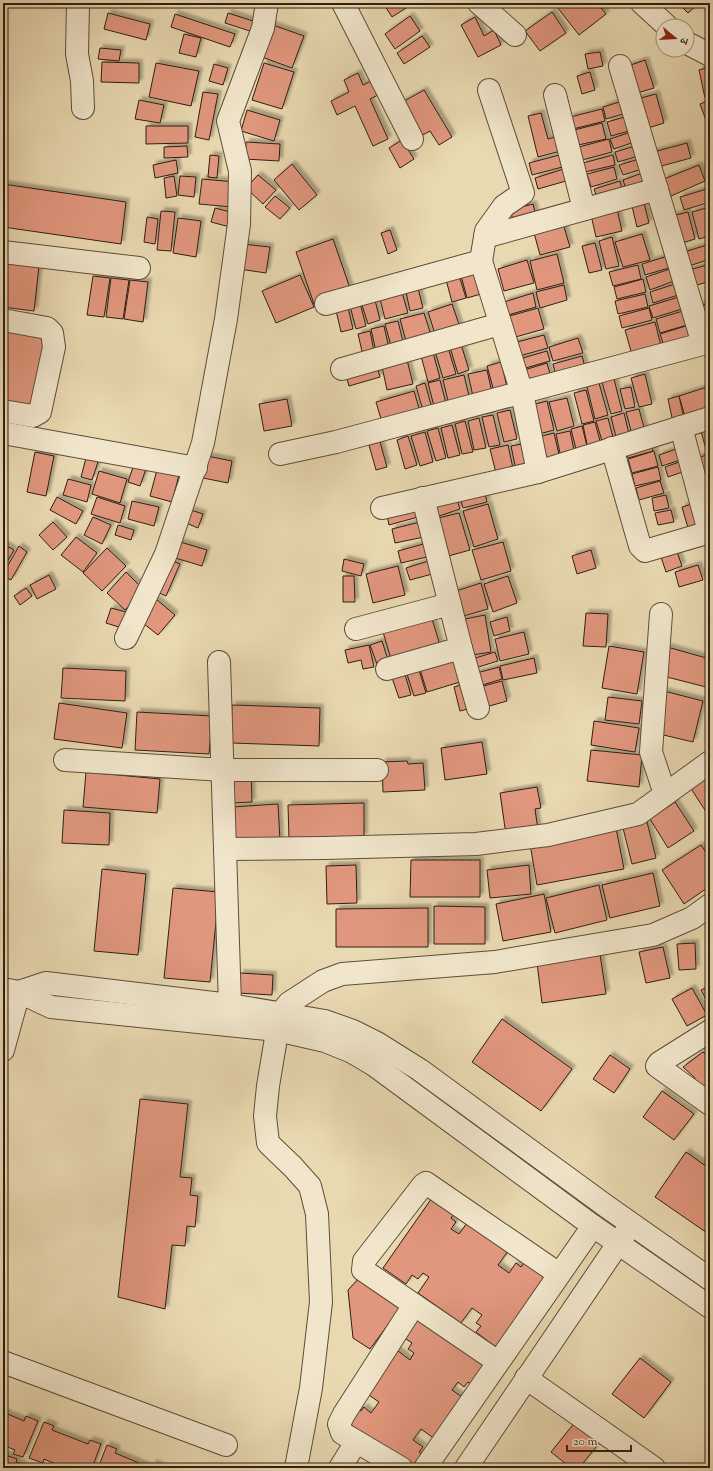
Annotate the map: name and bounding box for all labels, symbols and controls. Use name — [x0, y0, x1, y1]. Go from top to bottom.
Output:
north arrow — [655, 18, 695, 58]
text: उ — [675, 35, 692, 47]
scale bar — [567, 1427, 631, 1453]
text: 20 m — [573, 1433, 598, 1451]

